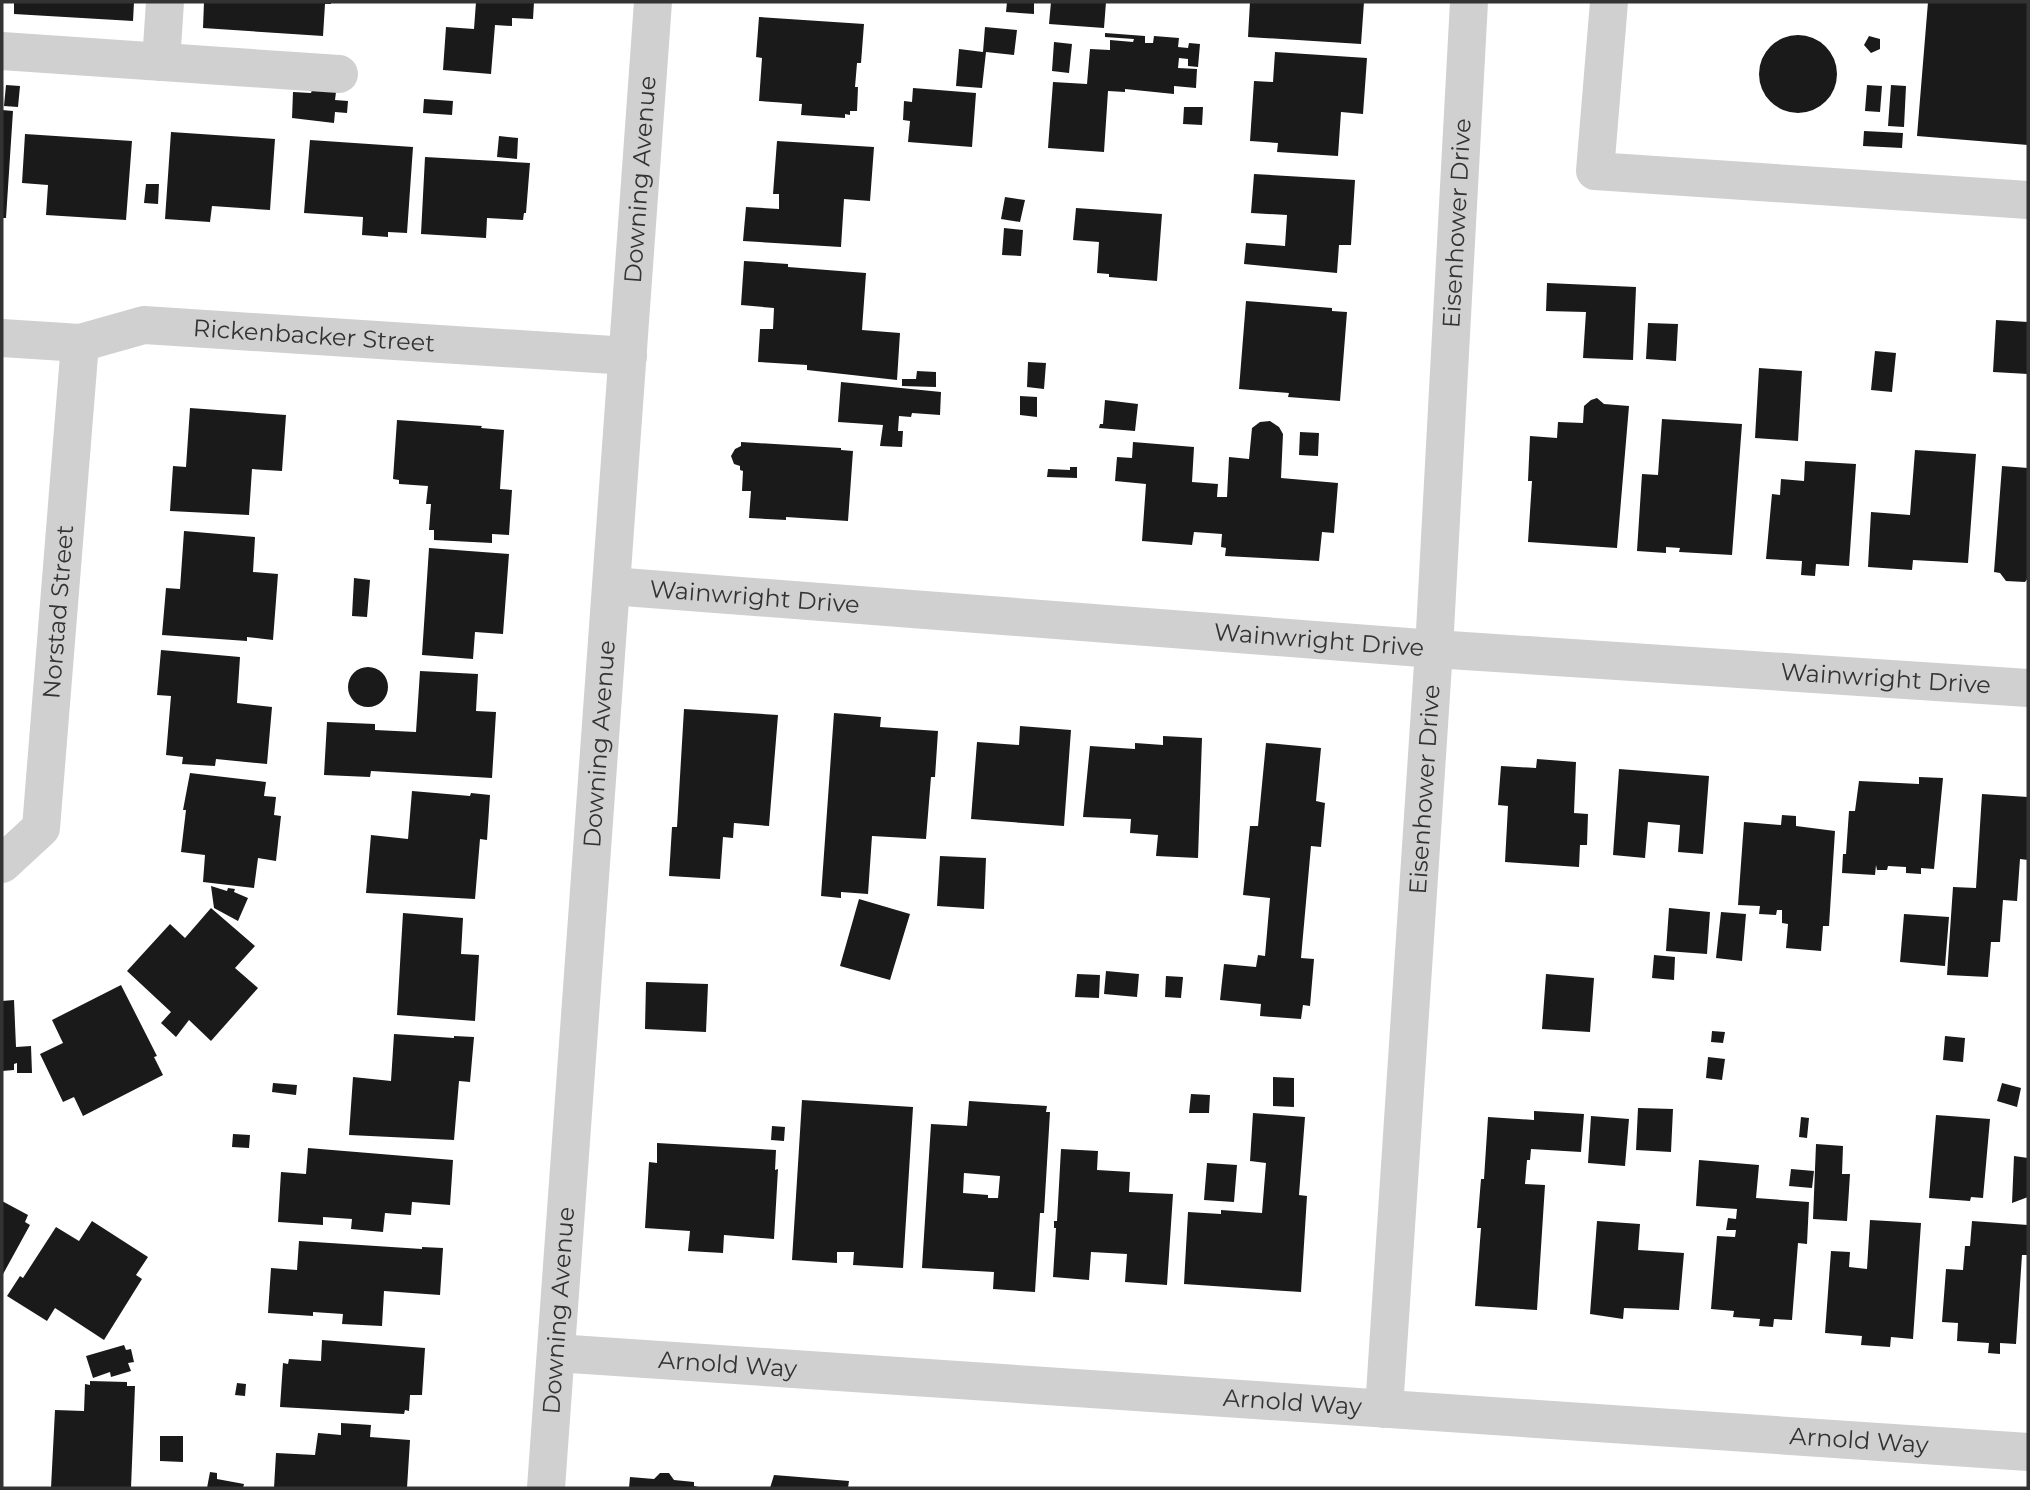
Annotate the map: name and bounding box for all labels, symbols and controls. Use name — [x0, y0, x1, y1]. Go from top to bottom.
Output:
street label: Downing Avenue — [618, 75, 662, 284]
street label: Eisenhower Drive — [1436, 118, 1477, 329]
street label: Rickenbacker Street — [192, 313, 436, 358]
street label: Norstad Street — [36, 523, 79, 700]
street label: Wainwright Drive — [648, 574, 861, 619]
street label: Wainwright Drive — [1213, 617, 1425, 662]
street label: Downing Avenue — [577, 639, 621, 849]
street label: Wainwright Drive — [1780, 657, 1992, 700]
street label: Eisenhower Drive — [1403, 684, 1446, 895]
street label: Downing Avenue — [536, 1206, 580, 1415]
street label: Arnold Way — [657, 1345, 798, 1383]
street label: Arnold Way — [1222, 1383, 1363, 1421]
street label: Arnold Way — [1789, 1421, 1929, 1459]

